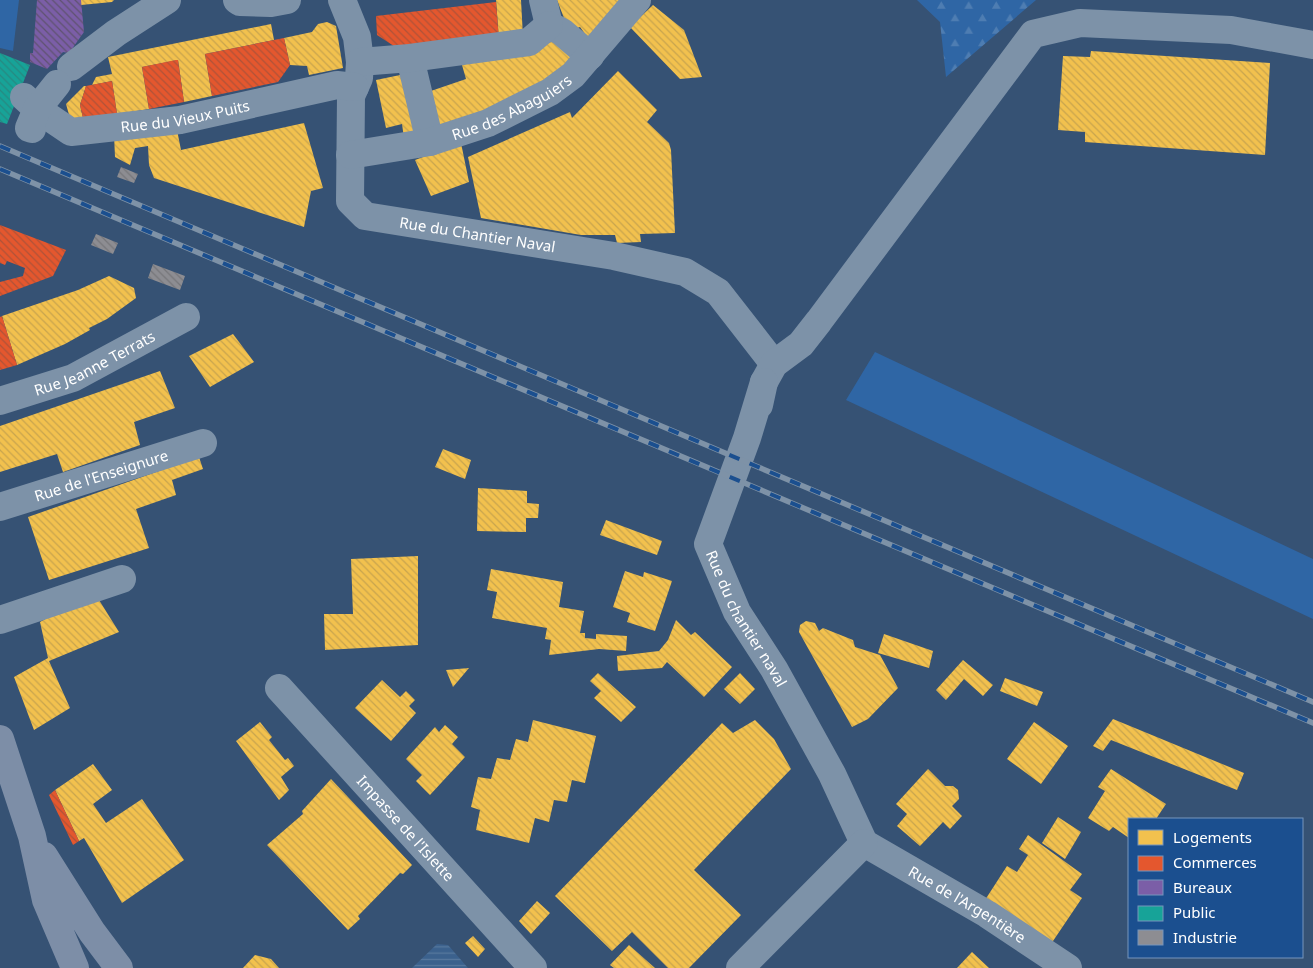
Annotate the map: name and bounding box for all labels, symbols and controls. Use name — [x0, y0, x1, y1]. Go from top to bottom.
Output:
street label: Rue des Abaguiers — [449, 70, 575, 144]
street label: Rue du Vieux Puits — [119, 95, 251, 136]
street label: Rue du Chantier Naval — [398, 212, 557, 256]
street label: Rue Jeanne Terrats — [31, 326, 158, 400]
street label: Rue de l'Enseignure — [32, 445, 170, 506]
street label: Rue du chantier naval — [702, 547, 792, 690]
street label: Impasse de l'Islette — [353, 771, 459, 885]
legend — [1128, 818, 1303, 958]
text: Logements — [1173, 827, 1252, 847]
text: Commerces — [1173, 852, 1257, 872]
street label: Rue de l'Argentière — [905, 861, 1030, 947]
text: Bureaux — [1173, 877, 1232, 897]
text: Public — [1173, 902, 1216, 922]
text: Industrie — [1173, 927, 1237, 947]

